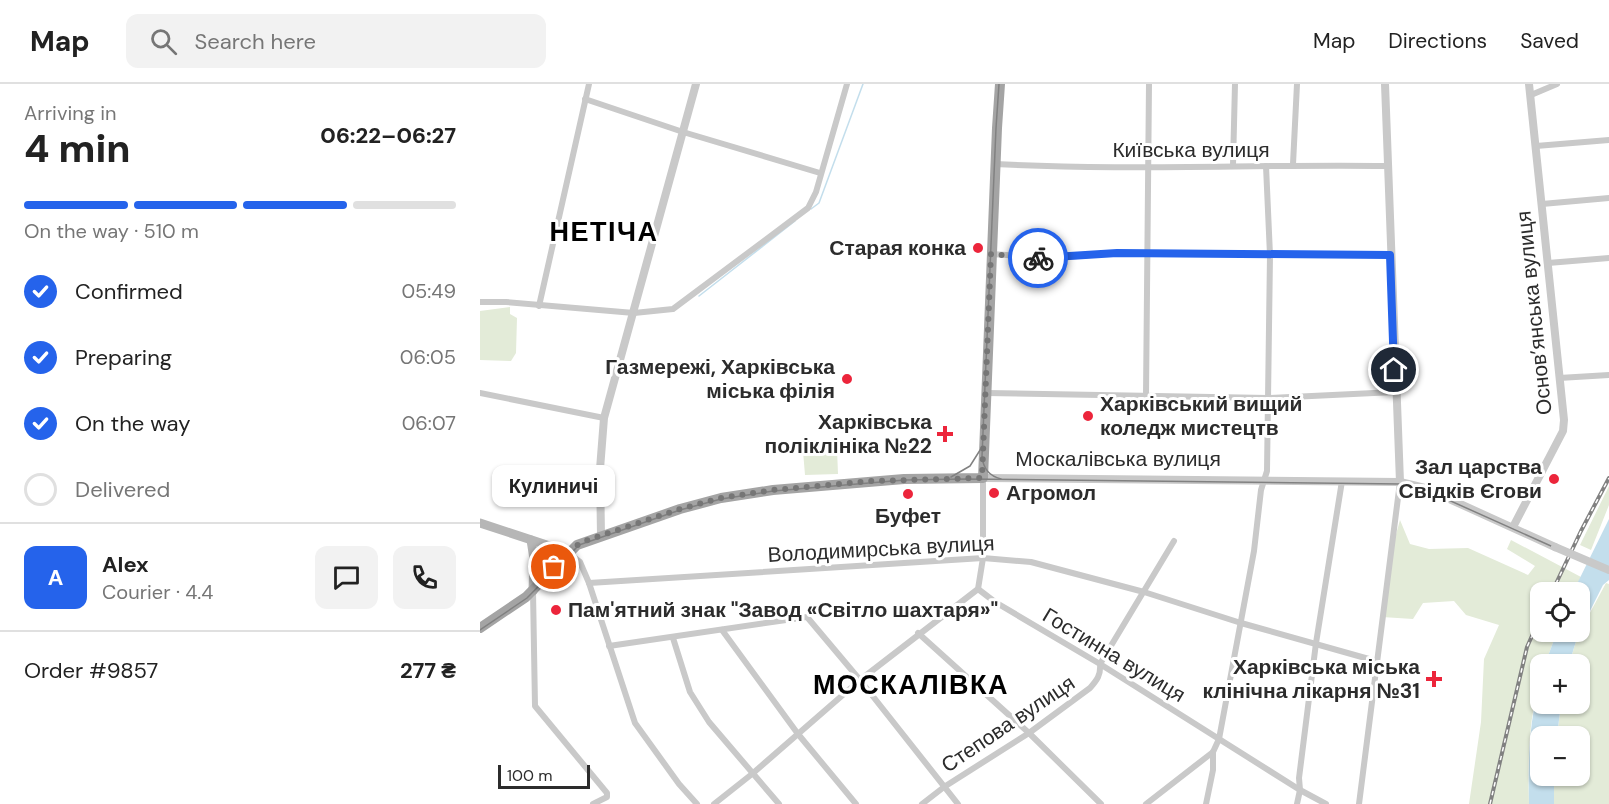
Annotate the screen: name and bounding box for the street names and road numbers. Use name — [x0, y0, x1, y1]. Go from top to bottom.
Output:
street label: Київська вулиця — [1112, 136, 1270, 164]
street label: Основ’янська вулиця — [1509, 210, 1559, 416]
street label: Москалівська вулиця — [1015, 445, 1221, 473]
street label: Володимирська вулиця — [767, 529, 995, 569]
street label: Гостинна вулиця — [1037, 601, 1191, 709]
street label: Степова вулиця — [936, 669, 1080, 779]

